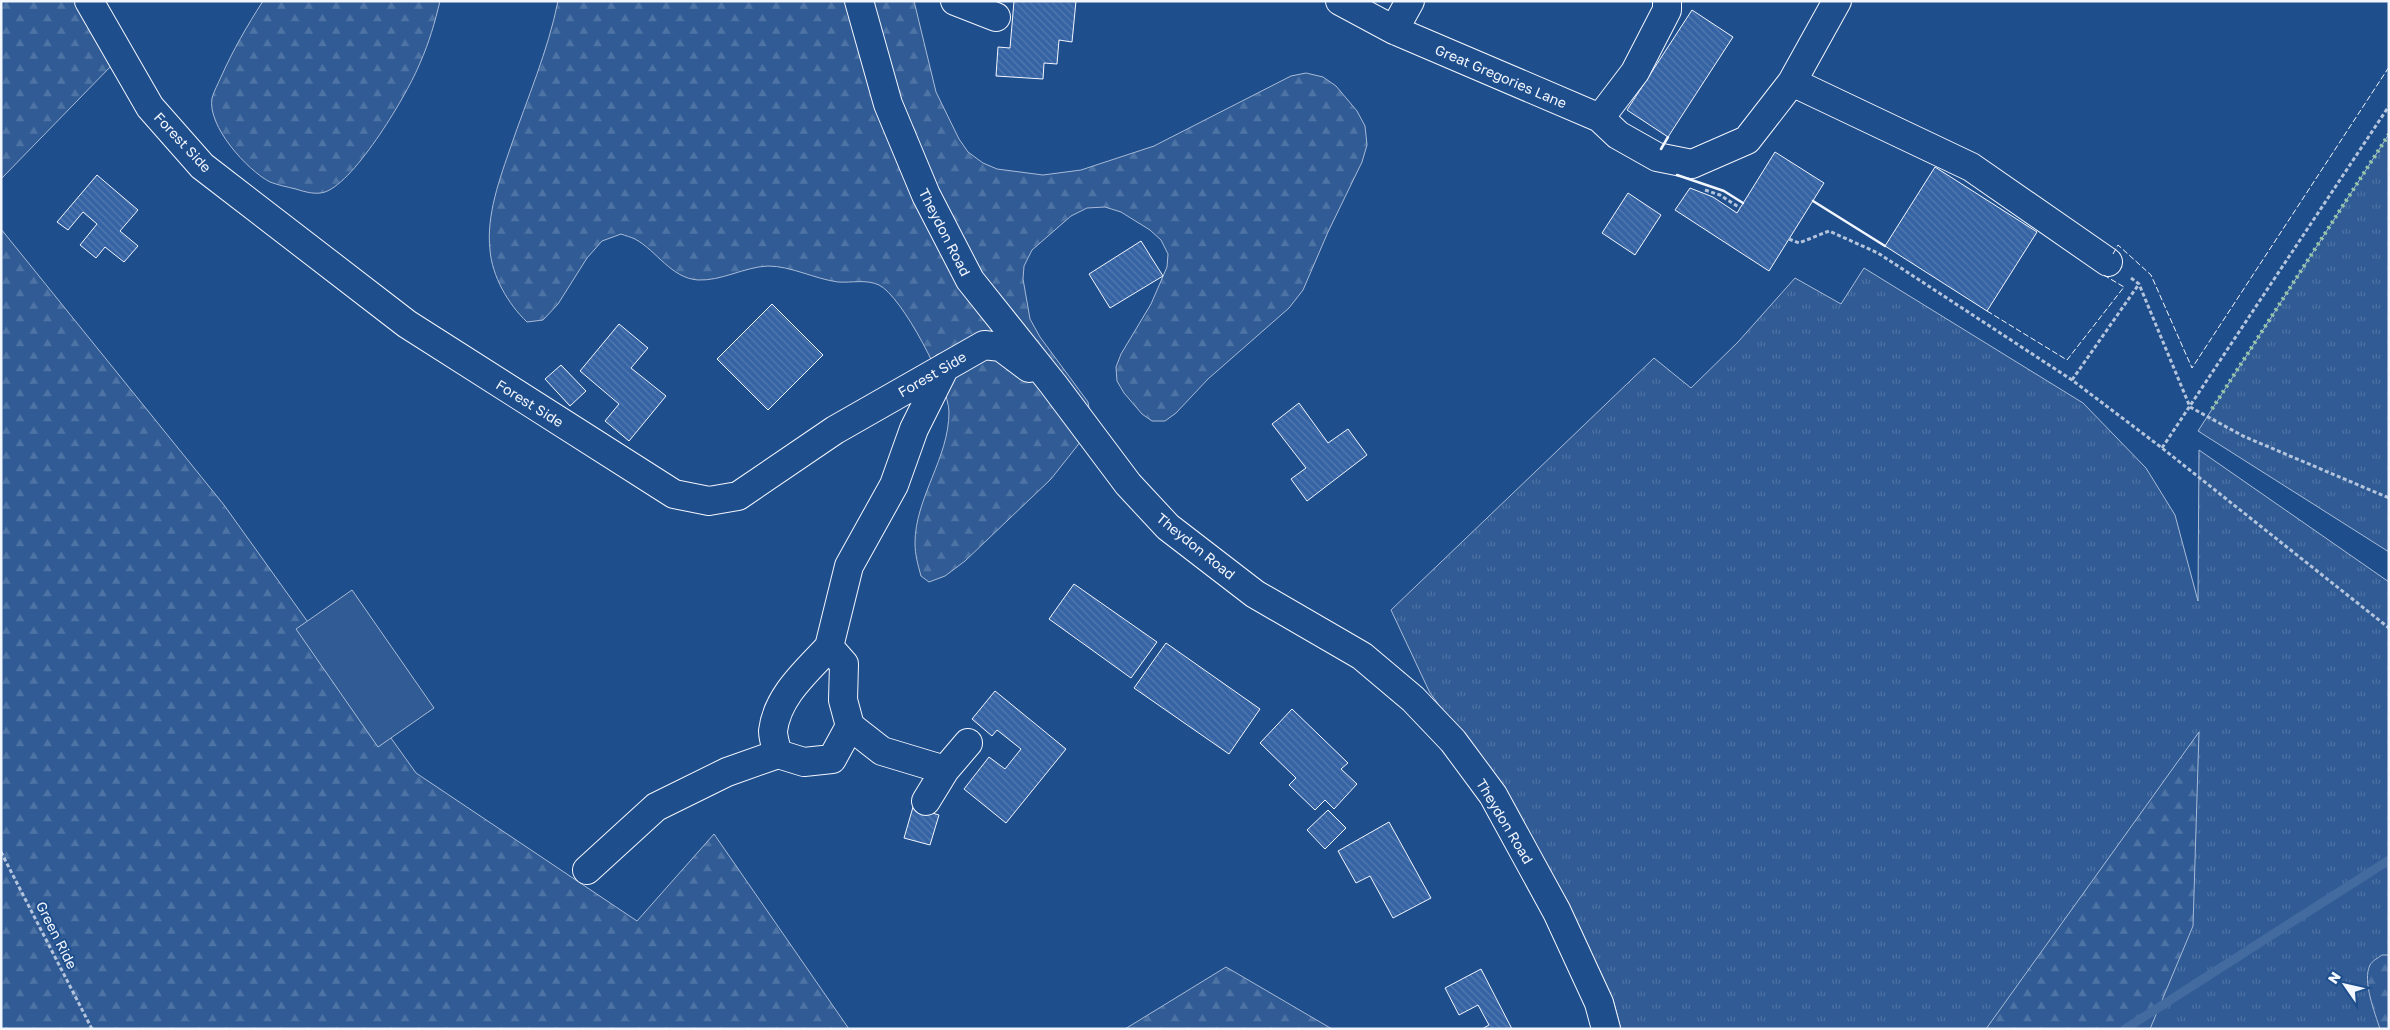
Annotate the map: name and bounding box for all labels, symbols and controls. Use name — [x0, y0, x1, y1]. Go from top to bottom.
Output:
street label: Great Gregories Lane — [1433, 41, 1569, 111]
street label: Forest Side — [151, 108, 215, 176]
street label: Theydon Road — [916, 185, 974, 279]
street label: Forest Side — [895, 348, 969, 400]
street label: Forest Side — [493, 376, 567, 430]
street label: Theydon Road — [1153, 509, 1239, 583]
street label: Theydon Road — [1473, 775, 1537, 867]
street label: Green Ride — [33, 898, 81, 972]
north arrow — [2320, 960, 2370, 1010]
text: N — [2324, 968, 2344, 987]

